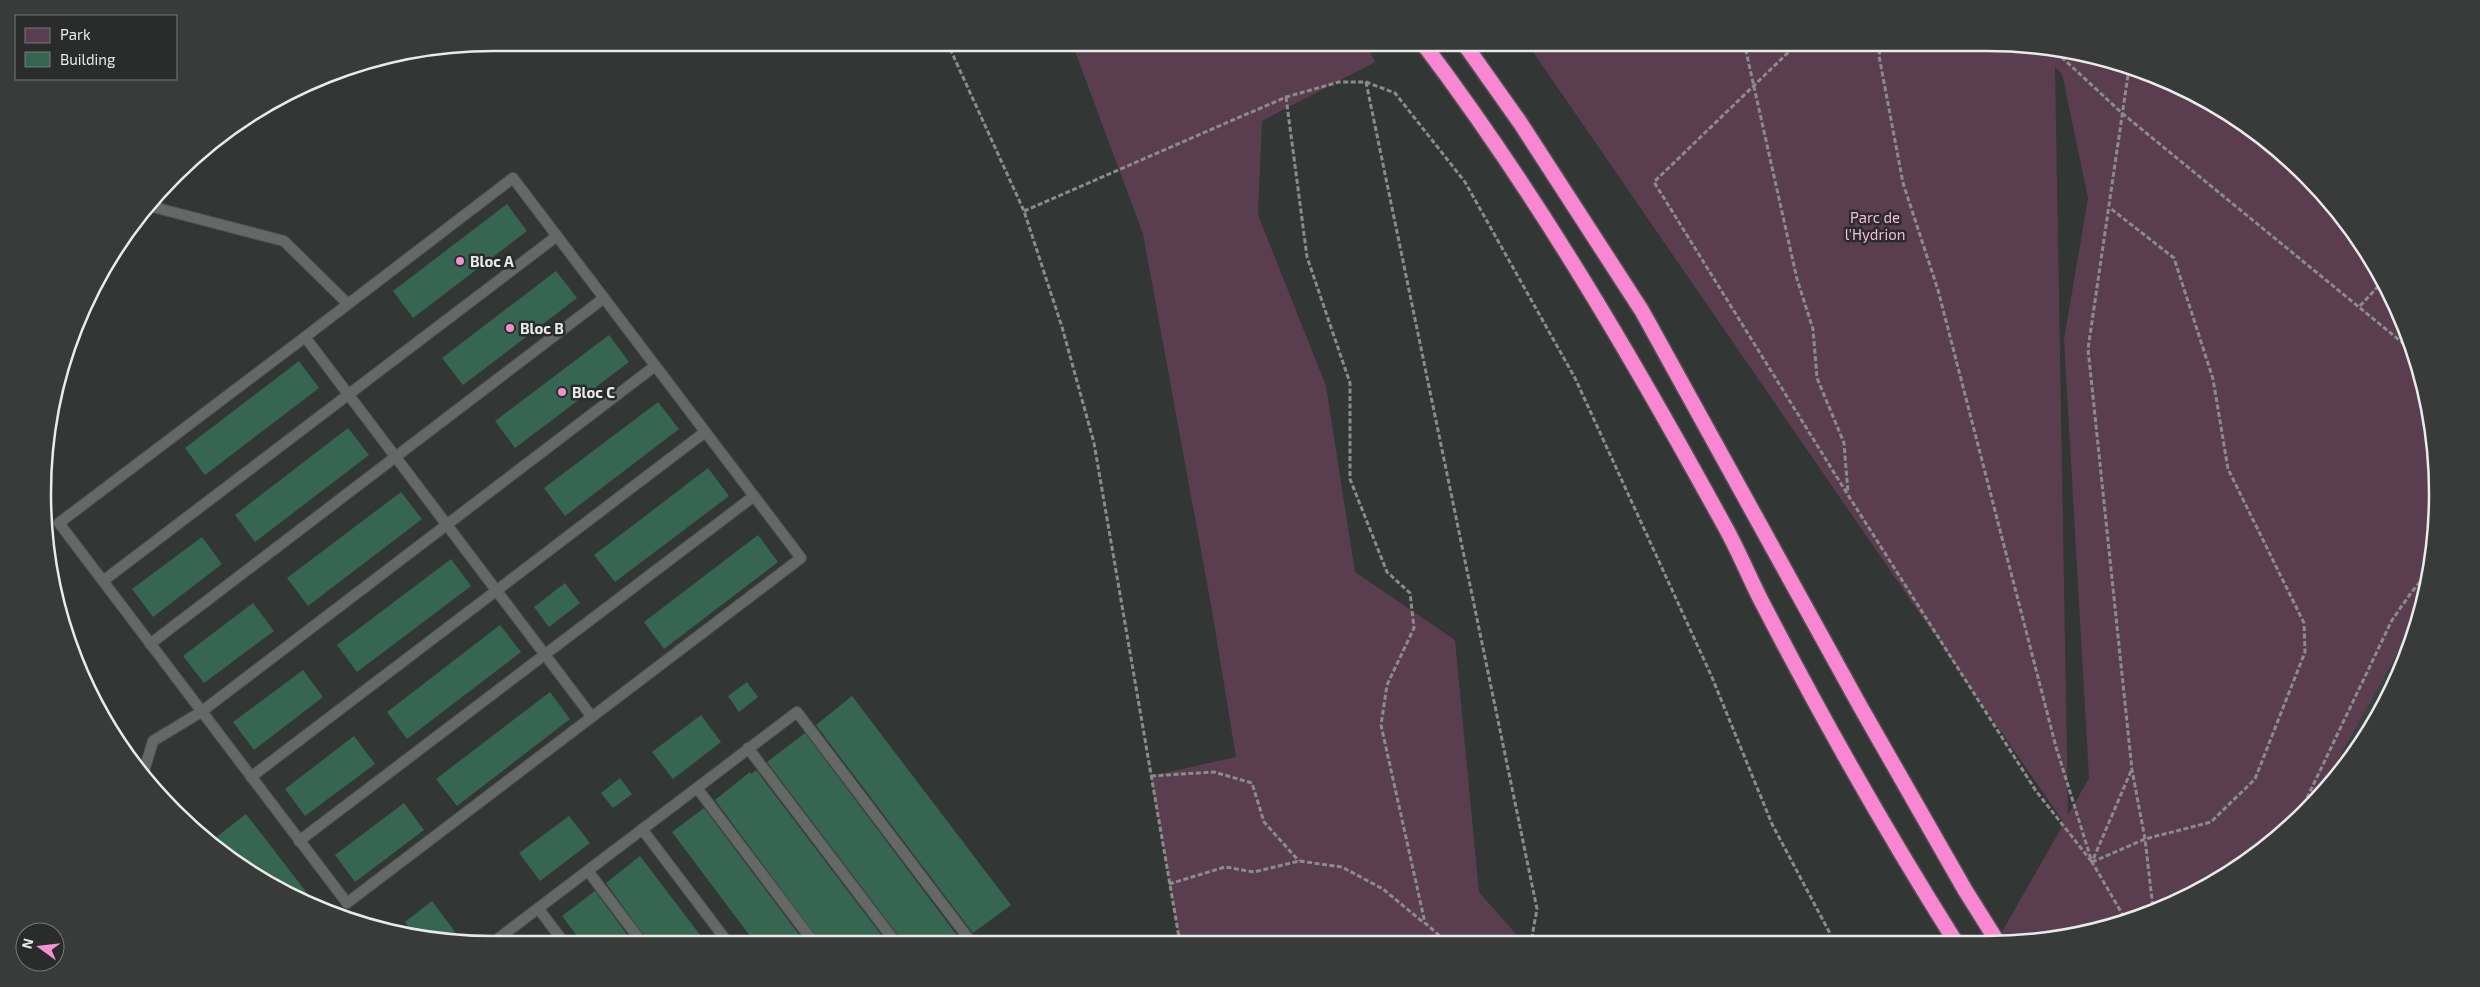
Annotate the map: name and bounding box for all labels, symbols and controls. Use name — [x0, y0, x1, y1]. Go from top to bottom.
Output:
legend — [15, 15, 178, 80]
text: Park — [60, 25, 91, 43]
text: Building — [60, 50, 116, 68]
park label: Parc de l'Hydrion — [1845, 208, 1905, 243]
place label: Bloc A — [470, 252, 514, 270]
marker: Bloc A — [454, 255, 466, 267]
place label: Bloc B — [520, 319, 564, 337]
marker: Bloc B — [504, 322, 516, 334]
place label: Bloc C — [572, 383, 615, 401]
marker: Bloc C — [556, 386, 568, 398]
north arrow — [15, 922, 65, 972]
text: N — [17, 936, 36, 951]

